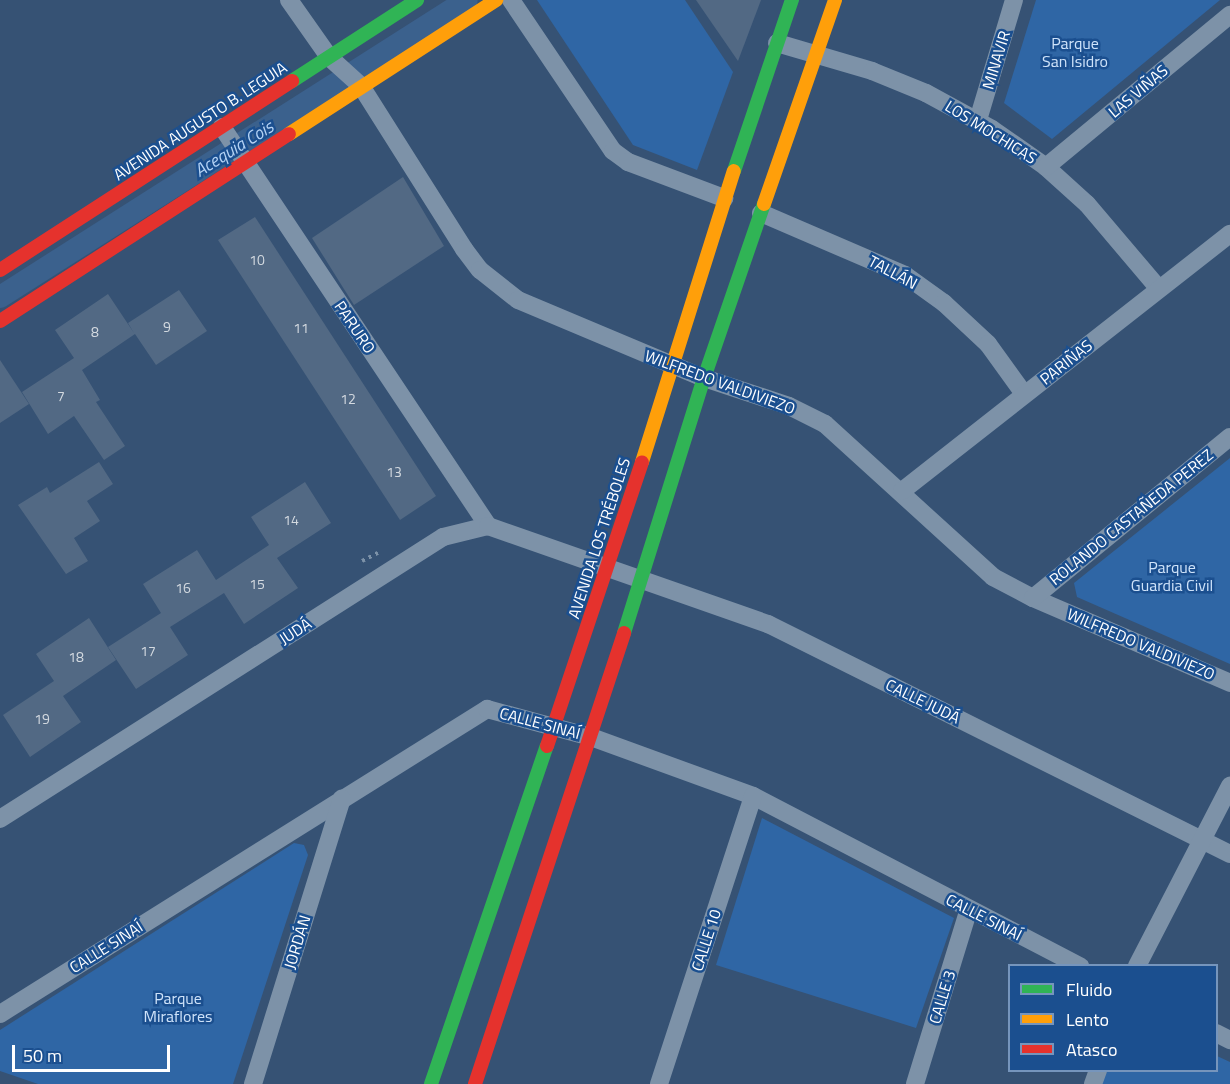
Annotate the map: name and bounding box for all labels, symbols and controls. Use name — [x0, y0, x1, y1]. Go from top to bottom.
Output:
street label: MINAVIR — [978, 28, 1014, 92]
park label: Parque San Isidro — [1042, 33, 1108, 71]
street label: AVENIDA AUGUSTO B. LEGUIA — [110, 58, 290, 184]
street label: LAS VIÑAS — [1104, 61, 1172, 121]
street label: LOS MOCHICAS — [942, 96, 1040, 168]
water label: Acequia Cois — [191, 116, 277, 182]
street label: TALLÁN — [865, 251, 921, 293]
house number: 10 — [249, 252, 265, 268]
street label: PARURO — [331, 297, 379, 357]
house number: 9 — [163, 319, 171, 335]
house number: 11 — [293, 320, 309, 336]
house number: 8 — [91, 324, 99, 340]
street label: PARIÑAS — [1036, 336, 1096, 388]
street label: WILFREDO VALDIVIEZO — [642, 346, 798, 418]
house number: 7 — [57, 388, 65, 404]
house number: 12 — [340, 391, 356, 407]
street label: ROLANDO CASTAÑEDA PEREZ — [1045, 445, 1217, 589]
street label: AVENIDA LOS TRÉBOLES — [564, 455, 634, 621]
house number: 13 — [386, 464, 402, 480]
house number: 14 — [283, 512, 299, 528]
park label: Parque Guardia Civil — [1131, 557, 1213, 595]
house number: 15 — [249, 576, 265, 592]
house number: 16 — [175, 580, 191, 596]
street label: WILFREDO VALDIVIEZO — [1064, 604, 1218, 684]
street label: JUDÁ — [275, 614, 315, 648]
house number: 17 — [140, 643, 156, 659]
house number: 18 — [68, 649, 84, 665]
street label: CALLE JUDÁ — [883, 675, 963, 727]
street label: CALLE SINAÍ — [498, 703, 582, 743]
house number: 19 — [34, 711, 50, 727]
street label: CALLE SINAÍ — [943, 890, 1025, 944]
street label: CALLE 10 — [687, 907, 725, 973]
street label: JORDÁN — [280, 913, 314, 971]
street label: CALLE SINAÍ — [66, 917, 146, 977]
legend — [1008, 964, 1218, 1072]
street label: CALLE 3 — [925, 968, 959, 1026]
text: Fluido — [1066, 976, 1112, 1003]
park label: Parque Miraflores — [144, 988, 212, 1026]
text: Lento — [1066, 1006, 1109, 1033]
scale bar — [15, 1033, 172, 1071]
text: Atasco — [1066, 1036, 1117, 1063]
text: 50 m — [23, 1042, 62, 1069]

